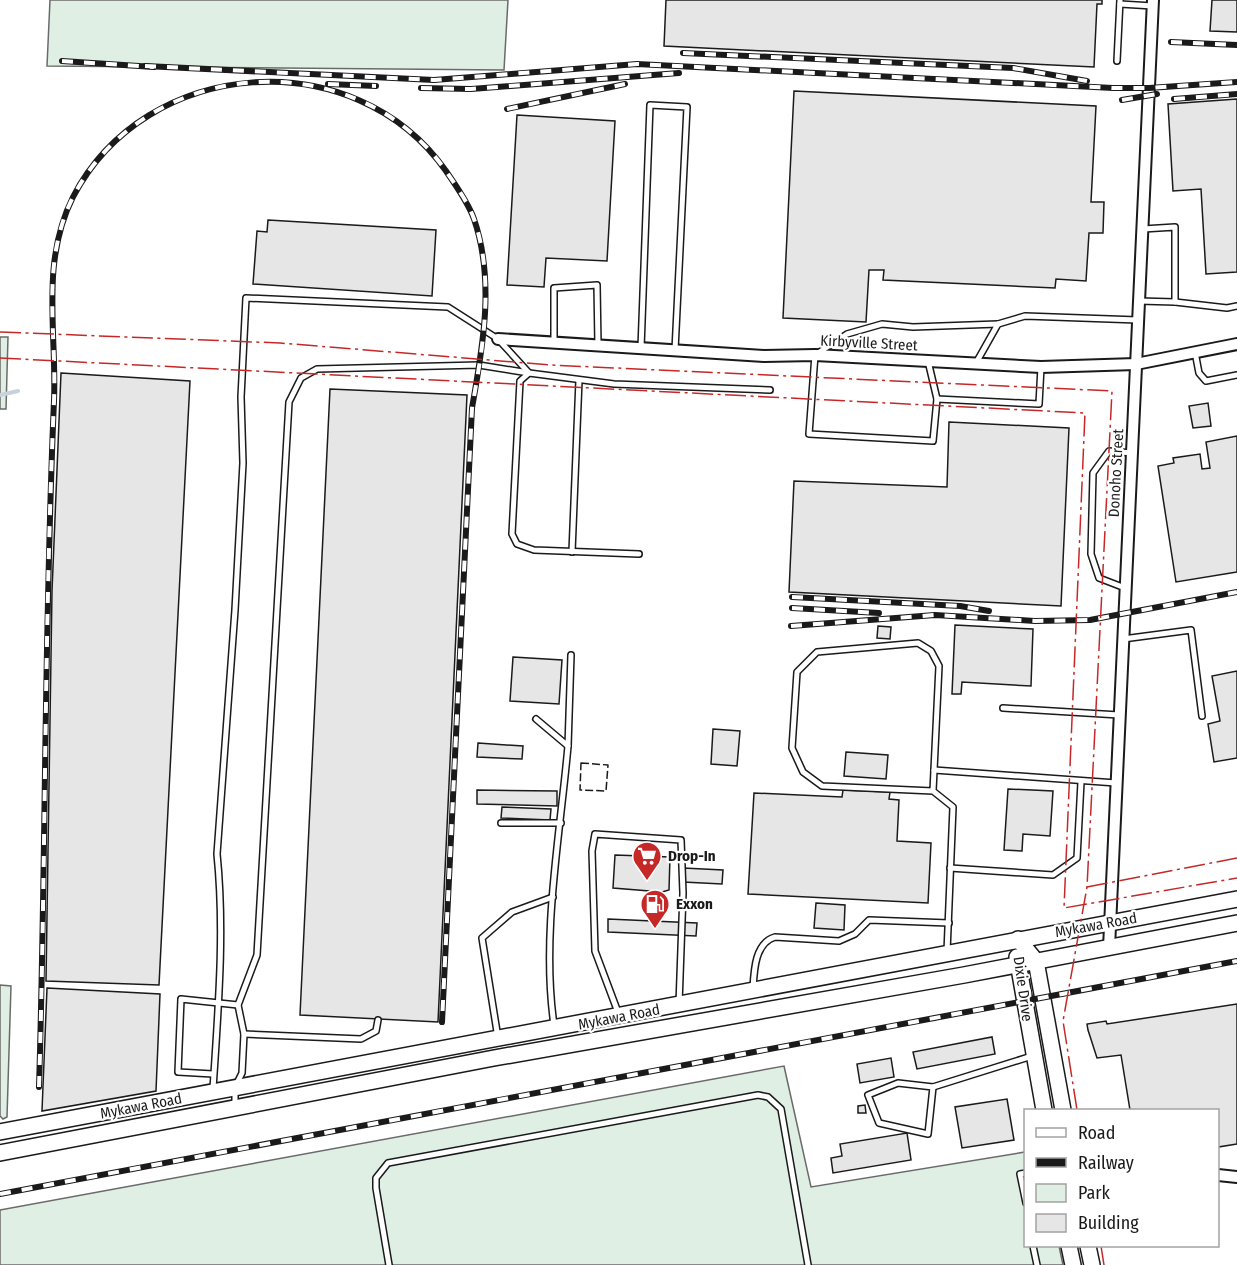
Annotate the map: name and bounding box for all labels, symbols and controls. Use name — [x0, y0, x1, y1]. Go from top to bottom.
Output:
street label: Kirbyville Street — [820, 331, 918, 355]
street label: Donoho Street — [1105, 428, 1127, 518]
supermarket icon: Drop-In — [631, 840, 663, 882]
place label: Drop-In — [668, 847, 716, 865]
fuel station icon: Exxon — [639, 888, 671, 930]
place label: Exxon — [676, 895, 713, 913]
street label: Mykawa Road — [1054, 909, 1138, 941]
street label: Dixie Drive — [1010, 955, 1036, 1023]
street label: Mykawa Road — [577, 1000, 661, 1034]
street label: Mykawa Road — [99, 1089, 183, 1123]
legend — [1024, 1109, 1219, 1247]
text: Road — [1078, 1122, 1115, 1144]
text: Railway — [1078, 1152, 1134, 1174]
text: Park — [1078, 1182, 1111, 1204]
text: Building — [1078, 1212, 1139, 1234]

